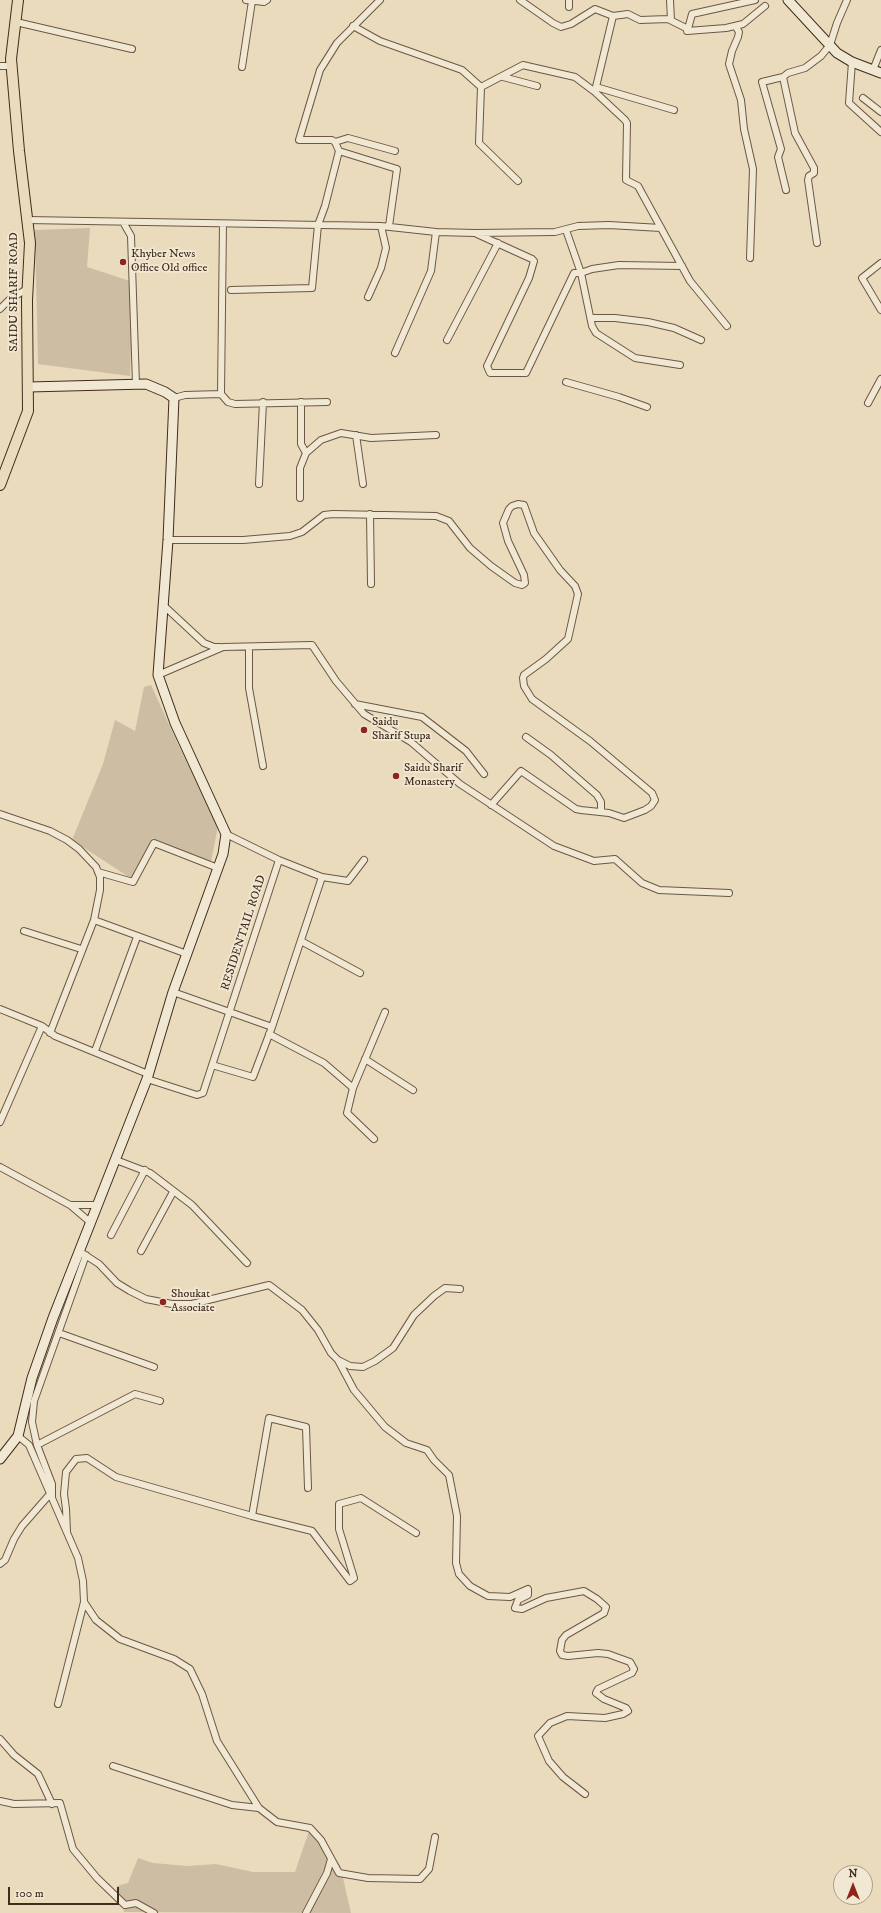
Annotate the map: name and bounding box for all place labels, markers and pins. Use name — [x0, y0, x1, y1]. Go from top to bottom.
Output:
place label: Khyber News Office Old office — [131, 248, 207, 276]
marker: Khyber News Office Old office — [118, 257, 128, 267]
place label: Saidu Sharif Stupa — [372, 716, 431, 744]
marker: Saidu Sharif Stupa — [359, 725, 369, 735]
place label: Saidu Sharif Monastery — [404, 762, 462, 790]
marker: Saidu Sharif Monastery — [391, 771, 401, 781]
place label: Shoukat Associate — [171, 1288, 215, 1316]
marker: Shoukat Associate — [158, 1297, 168, 1307]

